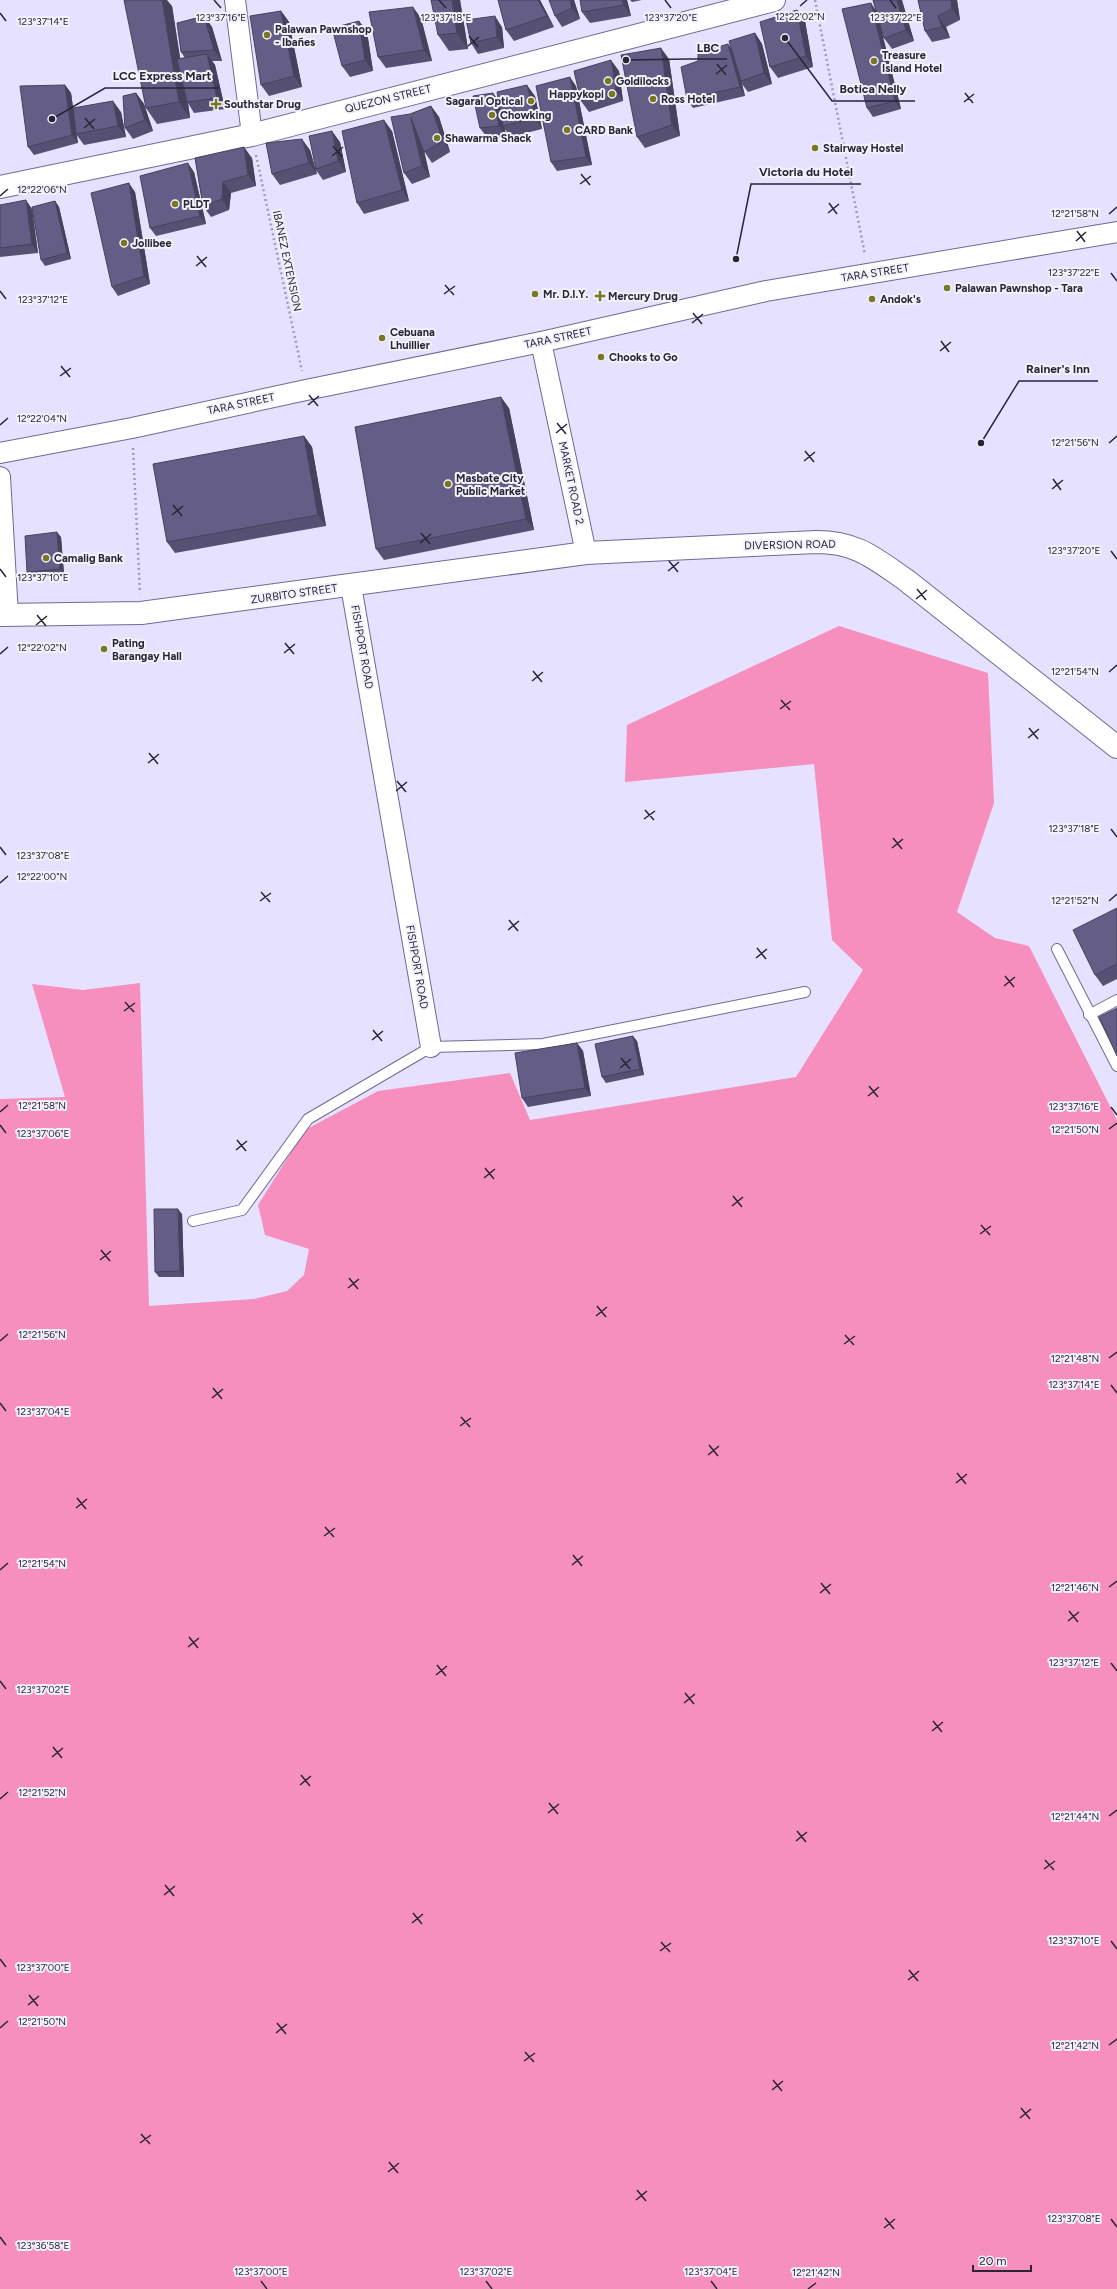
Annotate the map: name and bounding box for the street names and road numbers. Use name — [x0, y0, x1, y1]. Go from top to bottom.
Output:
street label: QUEZON STREET — [343, 82, 433, 116]
street label: IBANEZ EXTENSION — [270, 209, 304, 313]
street label: TARA STREET — [840, 261, 910, 285]
street label: TARA STREET — [523, 325, 593, 351]
street label: TARA STREET — [206, 391, 276, 417]
street label: MARKET ROAD 2 — [556, 440, 586, 526]
street label: DIVERSION ROAD — [744, 538, 836, 552]
street label: ZURBITO STREET — [250, 581, 338, 607]
street label: FISHPORT ROAD — [348, 604, 376, 690]
street label: FISHPORT ROAD — [403, 924, 431, 1010]

